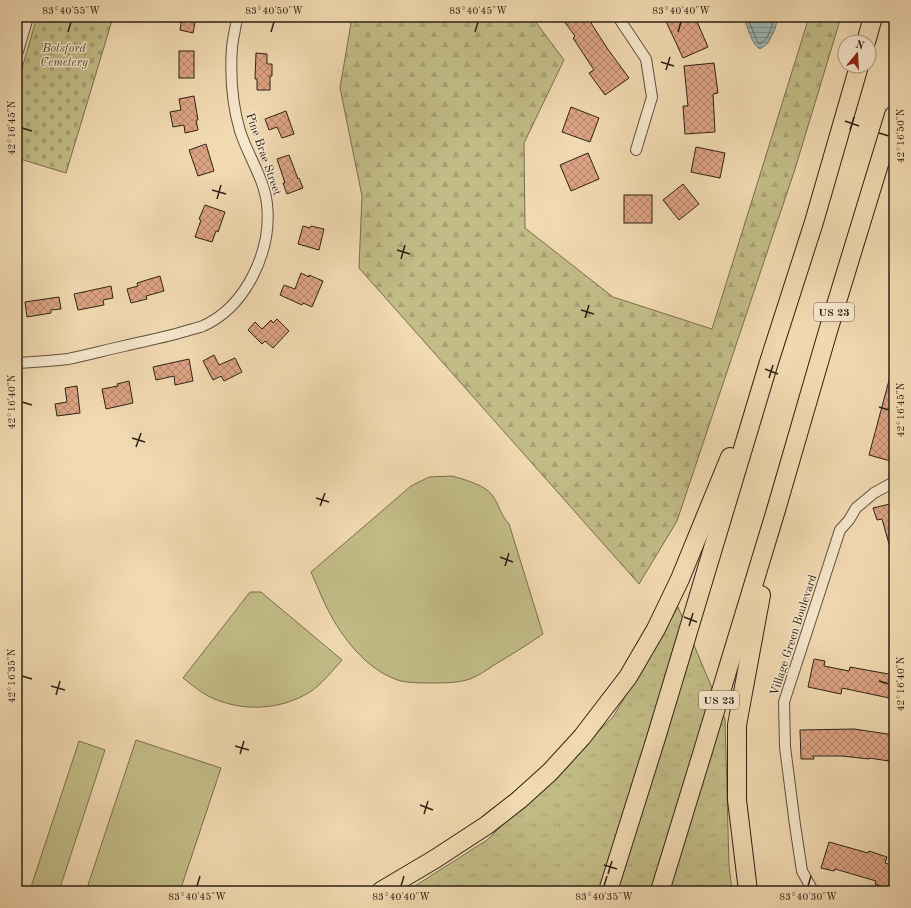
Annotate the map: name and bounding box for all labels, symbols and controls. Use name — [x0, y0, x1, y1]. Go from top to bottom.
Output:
text: 83°40'55"W — [42, 6, 100, 16]
text: 83°40'50"W — [245, 6, 303, 16]
text: 83°40'45"W — [449, 6, 507, 16]
text: 83°40'40"W — [652, 6, 710, 16]
north arrow — [837, 34, 877, 74]
text: N — [854, 39, 866, 53]
park label: Botsford Cemetery — [40, 43, 89, 69]
text: 42°16'45"N — [7, 100, 17, 155]
text: 42°16'50"N — [896, 108, 906, 163]
street label: Pine Brae Street — [243, 111, 283, 197]
road number: US 23 — [814, 303, 854, 321]
text: 42°16'40"N — [7, 374, 17, 429]
text: 42°16'45"N — [896, 382, 906, 437]
street label: Village Green Boulevard — [769, 573, 819, 697]
text: 42°16'35"N — [7, 648, 17, 703]
text: 42°16'40"N — [896, 656, 906, 711]
road number: US 23 — [699, 691, 739, 709]
text: 83°40'45"W — [168, 892, 226, 902]
text: 83°40'40"W — [372, 892, 430, 902]
text: 83°40'35"W — [575, 892, 633, 902]
text: 83°40'30"W — [779, 892, 837, 902]

